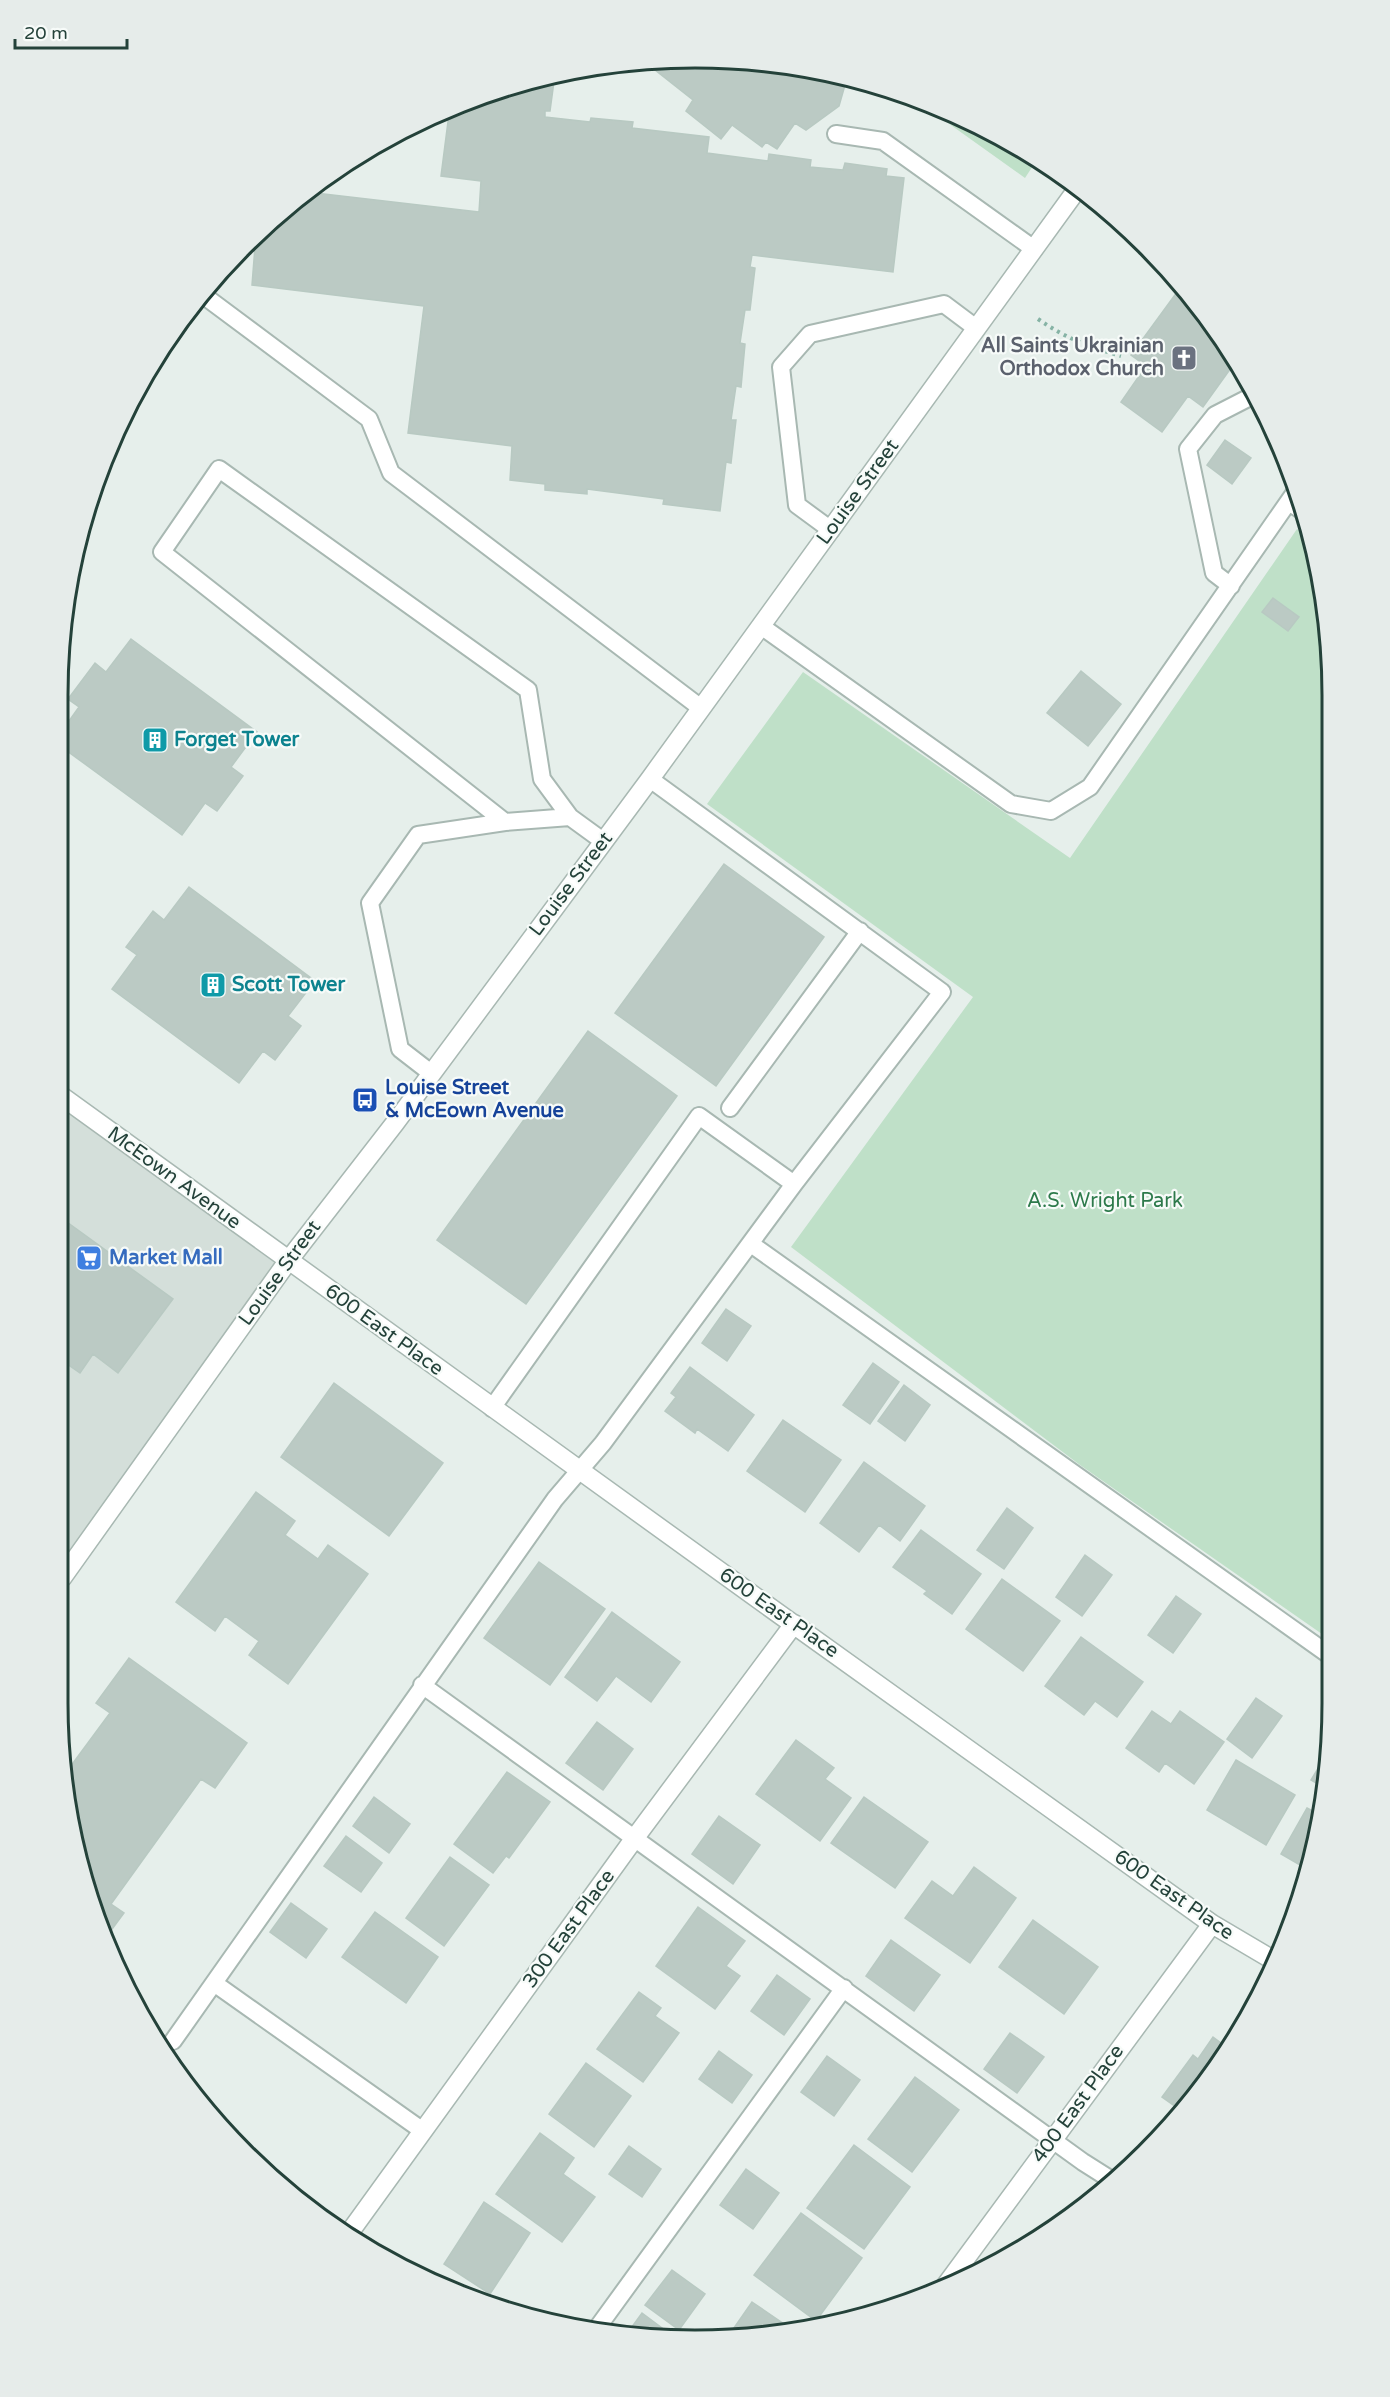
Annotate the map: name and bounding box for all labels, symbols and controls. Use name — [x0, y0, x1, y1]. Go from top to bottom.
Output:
scale bar — [15, 12, 128, 50]
text: 20 m — [24, 22, 68, 44]
place label: All Saints Ukrainian Orthodox Church — [981, 334, 1164, 381]
church icon: All Saints Ukrainian Orthodox Church — [1169, 343, 1199, 373]
street label: Louise Street — [812, 434, 904, 549]
building icon: Forget Tower — [140, 725, 170, 755]
place label: Forget Tower — [174, 728, 300, 752]
street label: Louise Street — [524, 827, 618, 941]
building icon: Scott Tower — [198, 970, 228, 1000]
place label: Scott Tower — [232, 973, 345, 997]
place label: Louise Street & McEown Avenue — [385, 1076, 564, 1123]
bus stop icon: Louise Street & McEown Avenue — [350, 1085, 380, 1115]
street label: McEown Avenue — [103, 1122, 245, 1234]
park label: A.S. Wright Park — [1027, 1189, 1183, 1213]
street label: Louise Street — [234, 1215, 326, 1330]
supermarket icon: Market Mall — [74, 1243, 104, 1273]
place label: Market Mall — [109, 1246, 223, 1270]
street label: 600 East Place — [320, 1279, 448, 1381]
street label: 600 East Place — [715, 1563, 843, 1663]
street label: 600 East Place — [1110, 1845, 1238, 1945]
street label: 300 East Place — [518, 1865, 620, 1993]
street label: 400 East Place — [1027, 2040, 1129, 2168]

